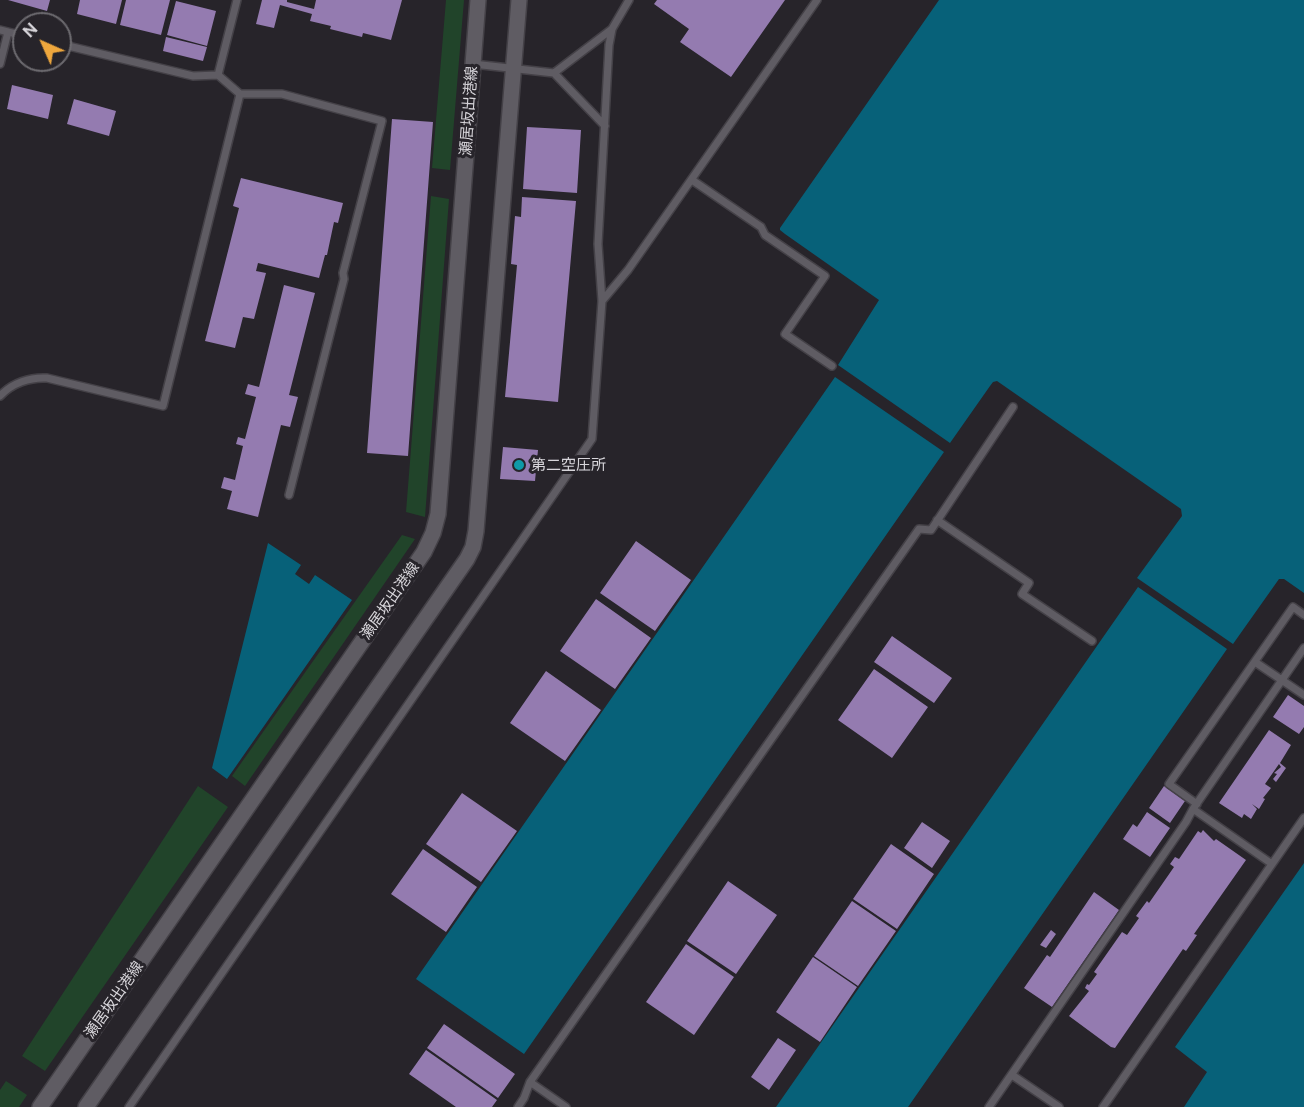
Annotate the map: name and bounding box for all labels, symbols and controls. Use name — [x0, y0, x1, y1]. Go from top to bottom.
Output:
north arrow — [12, 12, 72, 72]
text: N — [19, 19, 41, 41]
street label: 瀬居坂出港線 — [457, 65, 481, 157]
place label: 第二空圧所 — [531, 456, 606, 474]
marker: 第二空圧所 — [512, 458, 526, 472]
street label: 瀬居坂出港線 — [357, 559, 423, 643]
street label: 瀬居坂出港線 — [81, 958, 147, 1042]

